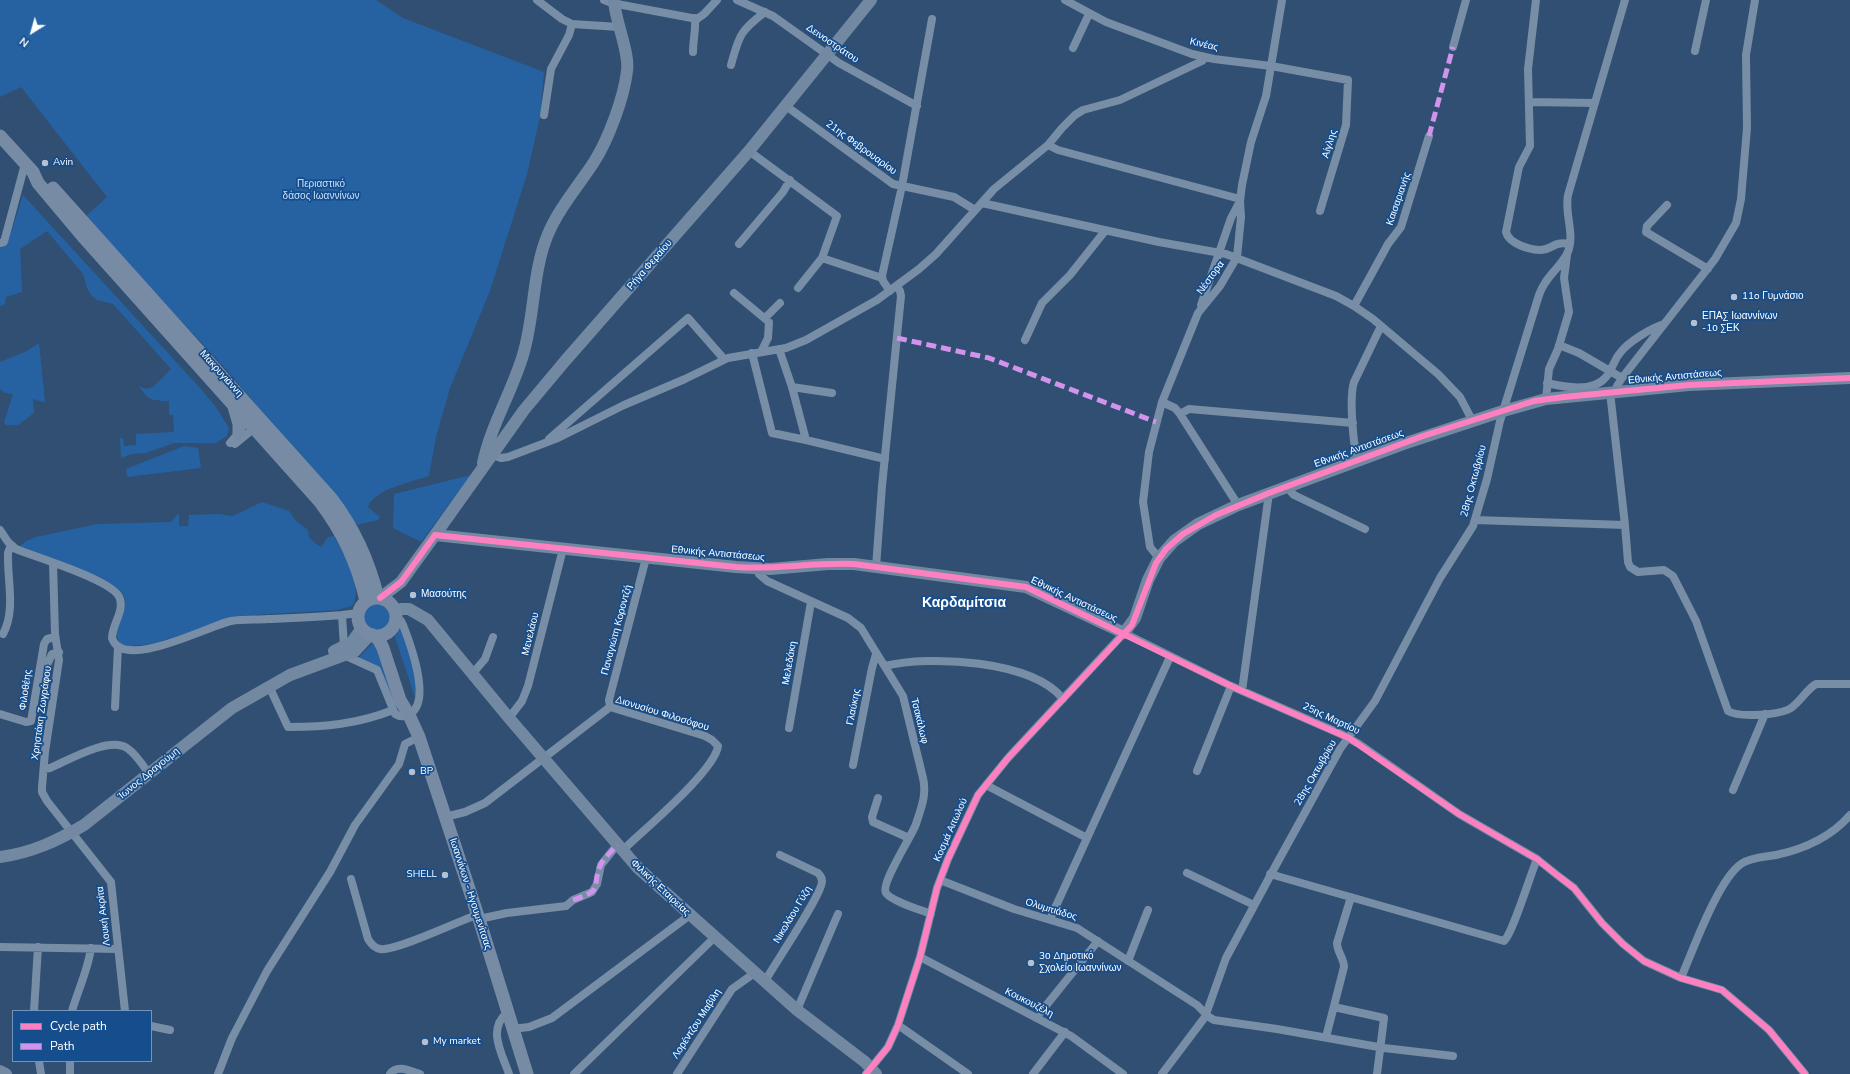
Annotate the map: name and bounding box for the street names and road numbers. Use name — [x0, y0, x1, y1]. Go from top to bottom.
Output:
street label: Δεινοστράτου — [803, 22, 861, 66]
street label: Κινέας — [1189, 36, 1219, 54]
street label: 21ης Φεβρουαρίου — [823, 118, 899, 178]
street label: Αίγλης — [1320, 128, 1340, 160]
street label: Καισαριανής — [1384, 171, 1414, 227]
street label: Ρήγα Φεραίου — [625, 237, 675, 293]
street label: Νέστορα — [1195, 259, 1227, 297]
street label: Μακρυγιάννη — [197, 348, 245, 400]
street label: Εθνικής Αντιστάσεως — [1628, 367, 1722, 387]
street label: Εθνικής Αντιστάσεως — [1313, 427, 1405, 471]
street label: 28ης Οκτωβρίου — [1459, 444, 1489, 518]
street label: Εθνικής Αντιστάσεως — [671, 544, 765, 564]
street label: Εθνικής Αντιστάσεως — [1029, 575, 1119, 625]
street label: Παναγιώτη Κοροντζή — [599, 584, 635, 676]
street label: Μενελάου — [520, 611, 542, 657]
street label: Μελεδάκη — [780, 640, 800, 686]
street label: Χρηστάκη Ζωγράφου — [29, 665, 55, 761]
street label: Φιλοθέης — [17, 669, 35, 711]
street label: Γλαύκης — [845, 688, 863, 726]
street label: Διονυσίου Φιλοσόφου — [614, 694, 710, 734]
street label: Τσακάλωφ — [908, 697, 930, 745]
street label: 25ης Μαρτίου — [1300, 701, 1362, 737]
street label: 28ης Οκτωβρίου — [1292, 738, 1340, 808]
street label: Ίωνος Δραγούμη — [116, 746, 182, 802]
street label: Κοσμά Αιτωλού — [932, 796, 970, 864]
street label: Ιωαννίνων - Ηγουμενίτσας — [446, 837, 494, 951]
street label: Φιλικής Εταιρείας — [628, 857, 692, 919]
street label: Νικολάου Γύζη — [771, 884, 815, 946]
street label: Λουκή Ακρίτα — [94, 885, 114, 947]
street label: Ολυμπιάδος — [1024, 896, 1078, 924]
street label: Κουκουζέλη — [1003, 986, 1055, 1020]
street label: Λορέντζου Μαβίλη — [670, 987, 724, 1061]

